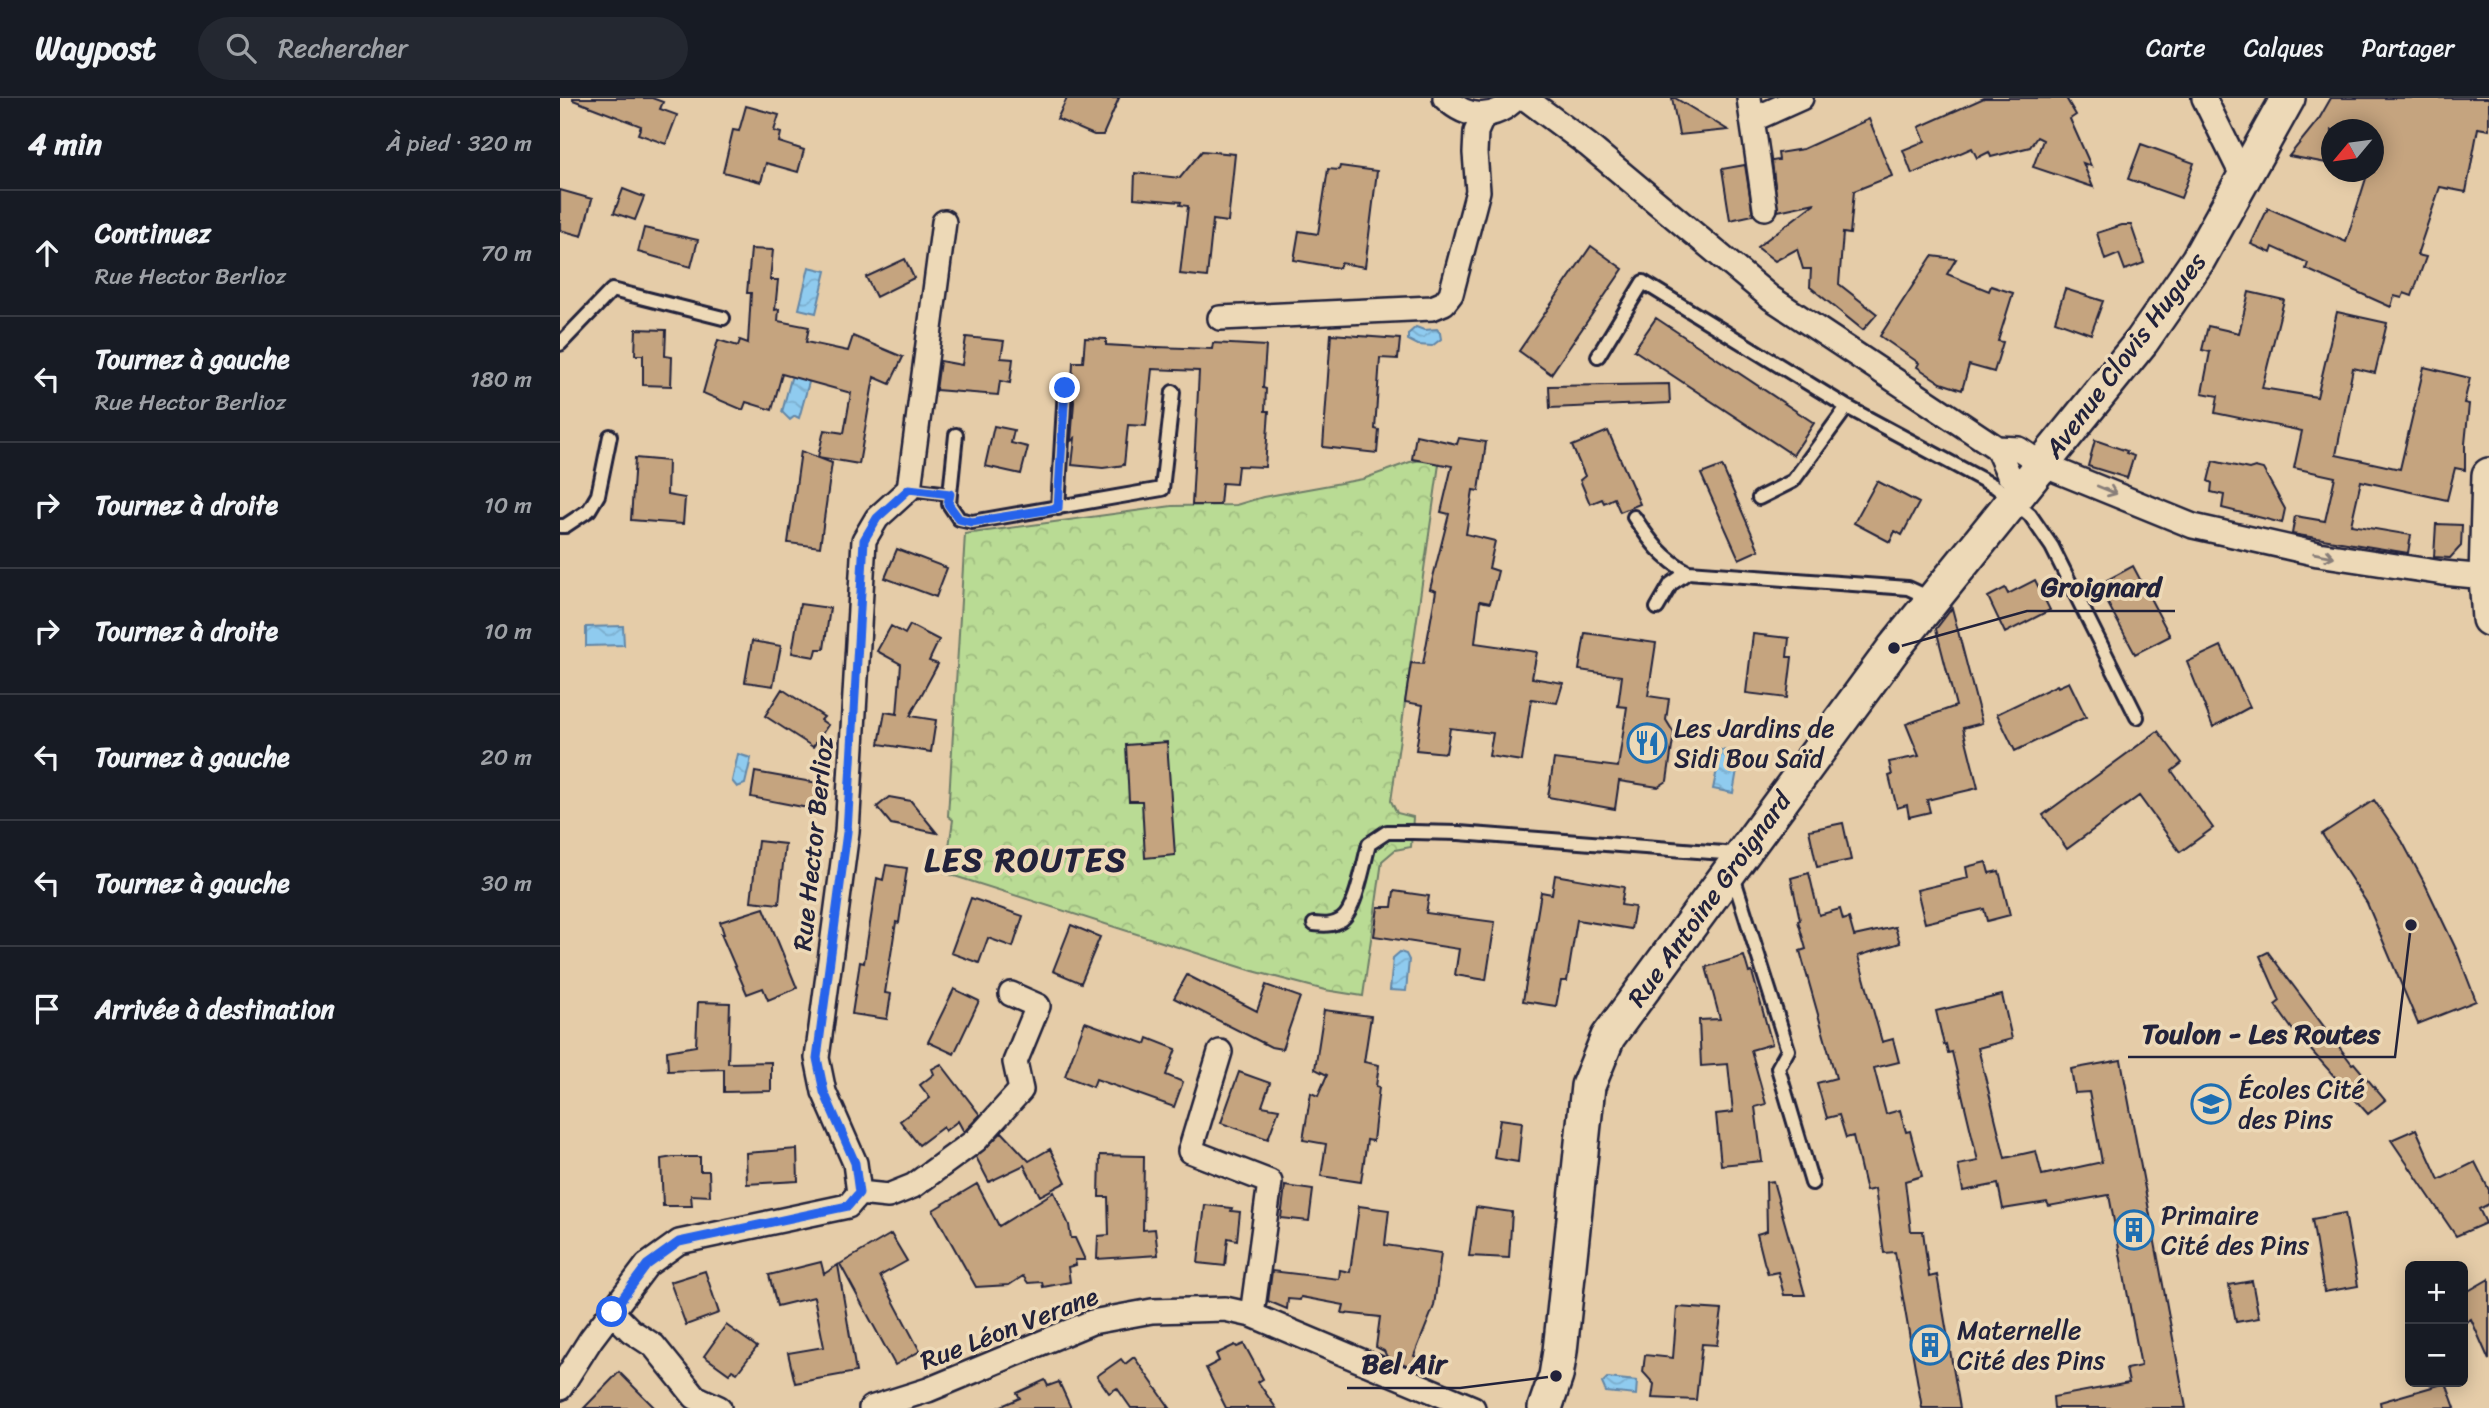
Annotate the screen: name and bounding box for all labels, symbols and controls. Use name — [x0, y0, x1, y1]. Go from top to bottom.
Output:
search box — [198, 17, 688, 80]
text: Waypost — [35, 19, 156, 77]
text: Rechercher — [278, 25, 408, 71]
text: Carte — [2146, 27, 2206, 69]
text: Calques — [2244, 27, 2323, 69]
text: Partager — [2361, 27, 2454, 69]
icon: search — [222, 29, 260, 67]
text: 4 min — [28, 117, 102, 171]
north arrow — [2321, 119, 2384, 182]
text: À pied · 320 m — [386, 123, 532, 164]
text: Continuez — [95, 210, 211, 256]
text: 70 m — [481, 233, 532, 274]
icon: ahead — [28, 234, 66, 272]
street label: Avenue Clovis Hugues — [2031, 241, 2219, 469]
text: Rue Hector Berlioz — [95, 256, 286, 297]
text: Tournez à gauche — [95, 336, 290, 382]
text: 180 m — [470, 359, 532, 400]
icon: left — [28, 360, 66, 398]
route end — [1049, 372, 1080, 403]
text: Rue Hector Berlioz — [95, 382, 286, 423]
text: Tournez à droite — [95, 482, 278, 528]
text: 10 m — [484, 485, 532, 526]
one-way arrow — [2095, 485, 2117, 498]
icon: right — [28, 486, 66, 524]
one-way arrow — [2312, 548, 2335, 562]
callout: Groignard — [2027, 562, 2175, 611]
text: Groignard — [2041, 562, 2163, 611]
text: Tournez à droite — [95, 608, 278, 654]
text: 10 m — [484, 611, 532, 652]
icon: right — [28, 612, 66, 650]
place label: Les Jardins de Sidi Bou Saïd — [1674, 705, 1835, 781]
restaurant icon: Les Jardins de Sidi Bou Saïd — [1626, 722, 1668, 764]
street label: Rue Hector Berlioz — [779, 732, 847, 953]
text: Tournez à gauche — [95, 734, 290, 780]
text: 20 m — [481, 737, 532, 778]
icon: left — [28, 738, 66, 776]
street label: Rue Antoine Groignard — [1615, 779, 1805, 1017]
district label: LES ROUTES — [924, 831, 1128, 889]
text: Tournez à gauche — [95, 860, 290, 906]
text: 30 m — [481, 863, 532, 904]
icon: left — [28, 864, 66, 902]
text: Arrivée à destination — [95, 986, 335, 1032]
icon: arrive — [28, 990, 66, 1028]
callout: Toulon - Les Routes — [2128, 1008, 2395, 1057]
text: Toulon - Les Routes — [2142, 1009, 2381, 1058]
place label: Écoles Cité des Pins — [2238, 1066, 2365, 1142]
school or university icon: Écoles Cité des Pins — [2190, 1083, 2232, 1125]
place label: Primaire Cité des Pins — [2161, 1192, 2309, 1268]
building icon: Primaire Cité des Pins — [2113, 1209, 2155, 1251]
map controls — [2405, 1261, 2468, 1387]
button: + — [2405, 1261, 2468, 1324]
street label: Rue Léon Verane — [913, 1273, 1105, 1383]
route start — [596, 1296, 627, 1327]
place label: Maternelle Cité des Pins — [1957, 1307, 2105, 1383]
building icon: Maternelle Cité des Pins — [1909, 1324, 1951, 1366]
button: − — [2405, 1324, 2468, 1387]
callout: Bel Air — [1347, 1339, 1460, 1388]
text: Bel Air — [1362, 1339, 1449, 1388]

